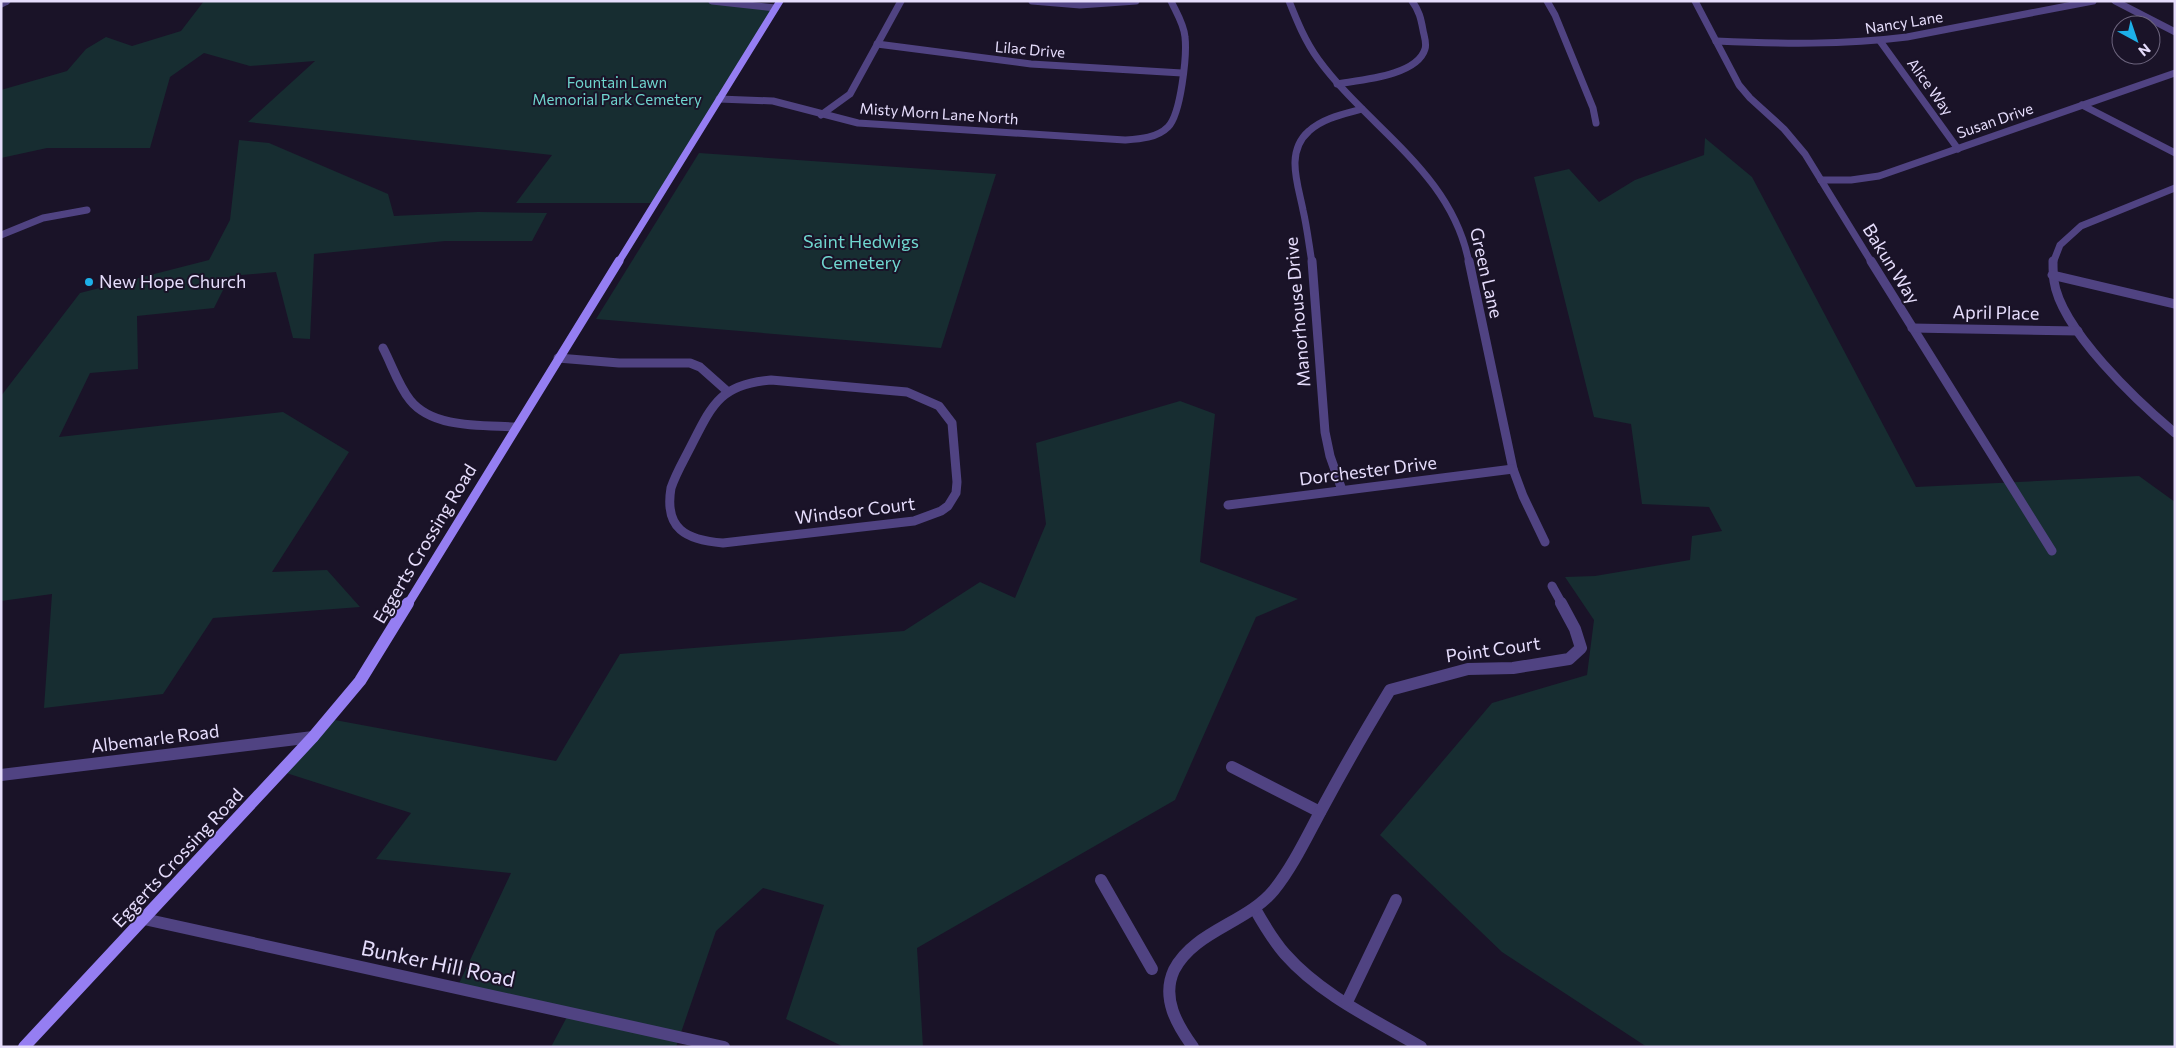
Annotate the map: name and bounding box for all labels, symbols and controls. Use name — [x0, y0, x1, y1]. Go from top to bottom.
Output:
street label: Nancy Lane — [1864, 7, 1944, 37]
north arrow — [2111, 15, 2161, 65]
street label: Lilac Drive — [994, 37, 1066, 61]
text: N — [2135, 40, 2154, 60]
street label: Alice Way — [1904, 54, 1958, 119]
park label: Fountain Lawn Memorial Park Cemetery — [532, 73, 702, 108]
street label: Misty Morn Lane North — [859, 98, 1019, 128]
street label: Susan Drive — [1954, 99, 2035, 142]
street label: Bakun Way — [1859, 219, 1925, 308]
street label: Green Lane — [1466, 225, 1508, 320]
park label: Saint Hedwigs Cemetery — [803, 230, 919, 273]
street label: Manorhouse Drive — [1279, 236, 1315, 388]
place label: New Hope Church — [99, 270, 246, 292]
marker: New Hope Church — [83, 276, 95, 288]
street label: April Place — [1953, 300, 2039, 324]
street label: Dorchester Drive — [1298, 451, 1438, 489]
street label: Eggerts Crossing Road — [368, 460, 480, 627]
street label: Windsor Court — [793, 492, 916, 528]
street label: Point Court — [1444, 631, 1542, 667]
street label: Albemarle Road — [90, 719, 220, 757]
street label: Eggerts Crossing Road — [107, 783, 247, 931]
street label: Bunker Hill Road — [359, 934, 517, 991]

